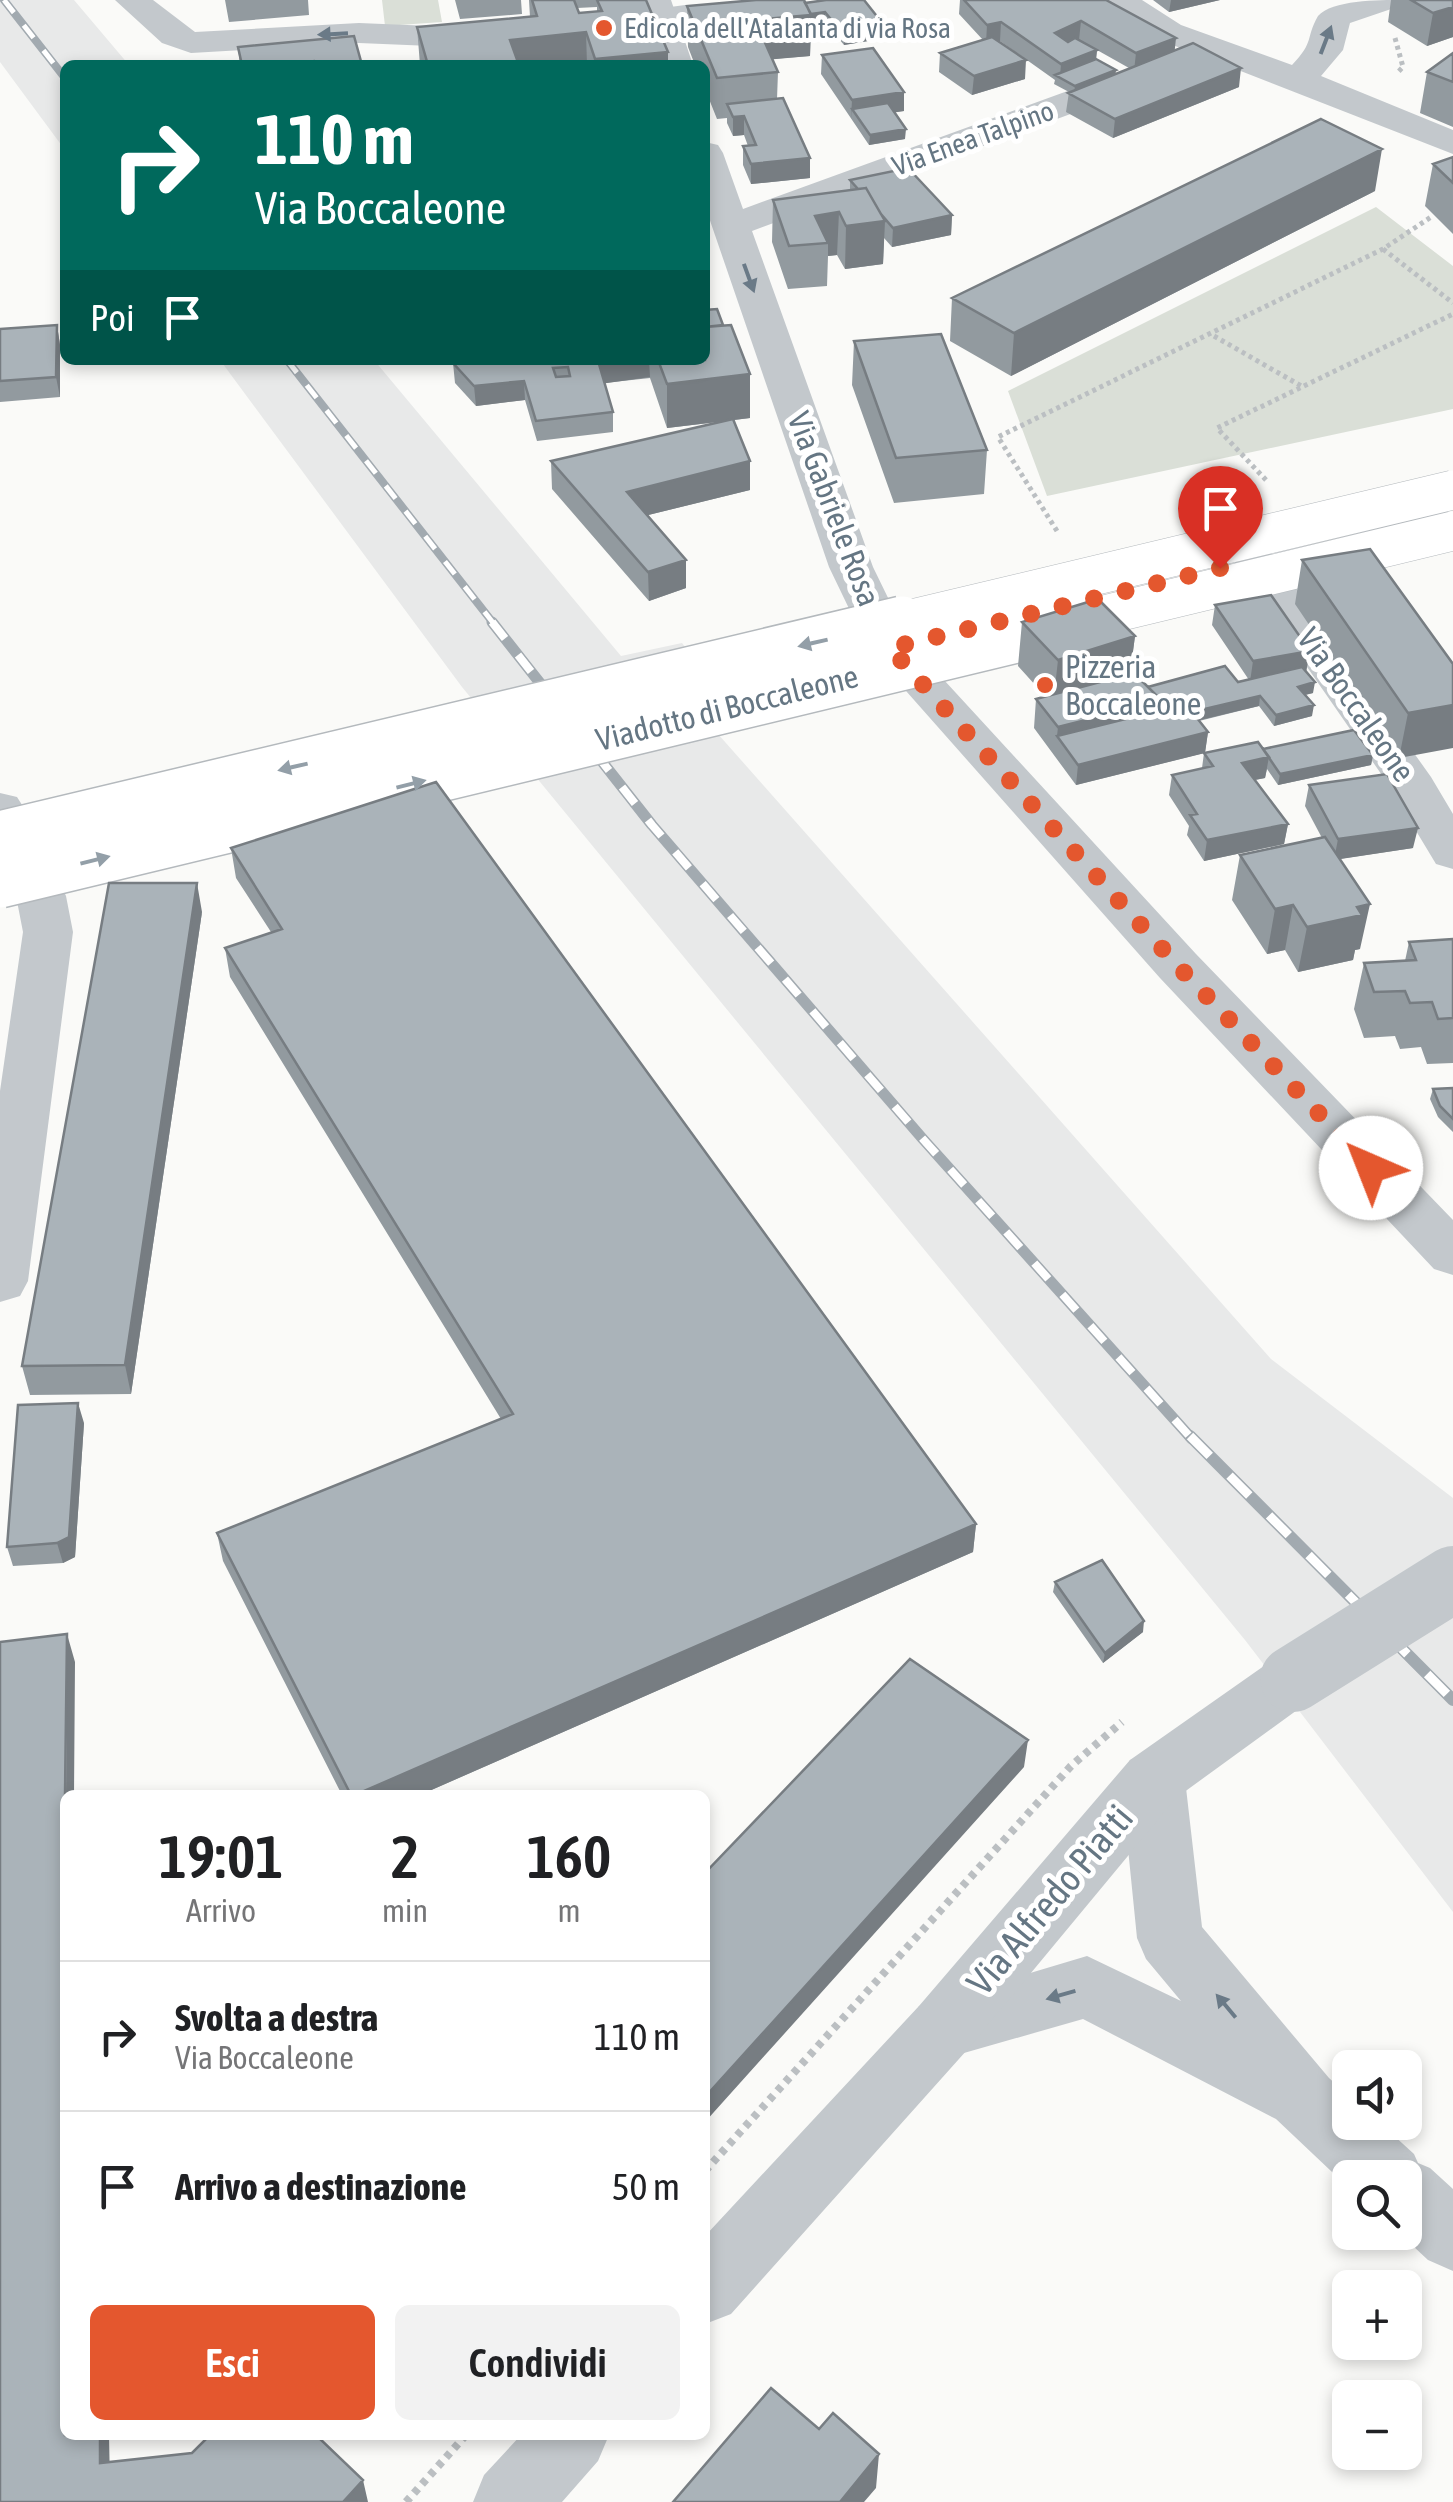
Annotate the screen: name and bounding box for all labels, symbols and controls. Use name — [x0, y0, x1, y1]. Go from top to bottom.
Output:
place label: Edicola dell'Atalanta di via Rosa — [624, 12, 951, 44]
marker: Edicola dell'Atalanta di via Rosa — [593, 17, 615, 39]
one-way arrow — [1319, 25, 1335, 55]
one-way arrow — [317, 26, 349, 42]
street label: Via Enea Talpino — [888, 94, 1058, 182]
text: 110 m — [255, 99, 414, 179]
icon: right — [90, 100, 220, 230]
text: Via Boccaleone — [255, 182, 506, 234]
one-way arrow — [742, 264, 757, 294]
icon: arrive — [155, 290, 210, 345]
text: Poi — [90, 296, 135, 339]
street label: Via Gabriele Rosa — [780, 407, 888, 611]
pin — [1178, 466, 1263, 569]
icon: arrive — [1193, 481, 1248, 536]
street label: Via Boccaleone — [1290, 621, 1423, 789]
one-way arrow — [797, 636, 828, 651]
place label: Pizzeria Boccaleone — [1065, 648, 1201, 722]
street label: Viadotto di Boccaleone — [592, 657, 862, 758]
marker: Pizzeria Boccaleone — [1034, 674, 1056, 696]
one-way arrow — [277, 760, 308, 775]
one-way arrow — [396, 775, 427, 791]
one-way arrow — [80, 851, 111, 867]
position arrow — [1319, 1116, 1423, 1220]
street label: Via Alfredo Piatti — [958, 1796, 1141, 2003]
text: 19:01 — [159, 1822, 283, 1891]
text: 2 — [391, 1822, 419, 1891]
text: 160 — [527, 1822, 611, 1891]
text: Arrivo — [186, 1892, 256, 1929]
text: min — [382, 1892, 428, 1929]
text: m — [557, 1892, 581, 1929]
one-way arrow — [1046, 1987, 1077, 2003]
one-way arrow — [1216, 1993, 1238, 2018]
text: Svolta a destra — [175, 1996, 378, 2039]
icon: right — [90, 2009, 145, 2064]
text: 110 m — [594, 2015, 680, 2058]
text: Via Boccaleone — [175, 2039, 354, 2076]
map controls — [1332, 2050, 1422, 2470]
button: sound — [1332, 2050, 1422, 2140]
icon: arrive — [90, 2159, 145, 2214]
button: search — [1332, 2160, 1422, 2250]
text: Arrivo a destinazione — [175, 2165, 466, 2208]
text: 50 m — [612, 2165, 680, 2208]
button: + — [1332, 2270, 1422, 2360]
button: Esci — [90, 2305, 375, 2420]
button: Condividi — [395, 2305, 680, 2420]
button: − — [1332, 2380, 1422, 2470]

